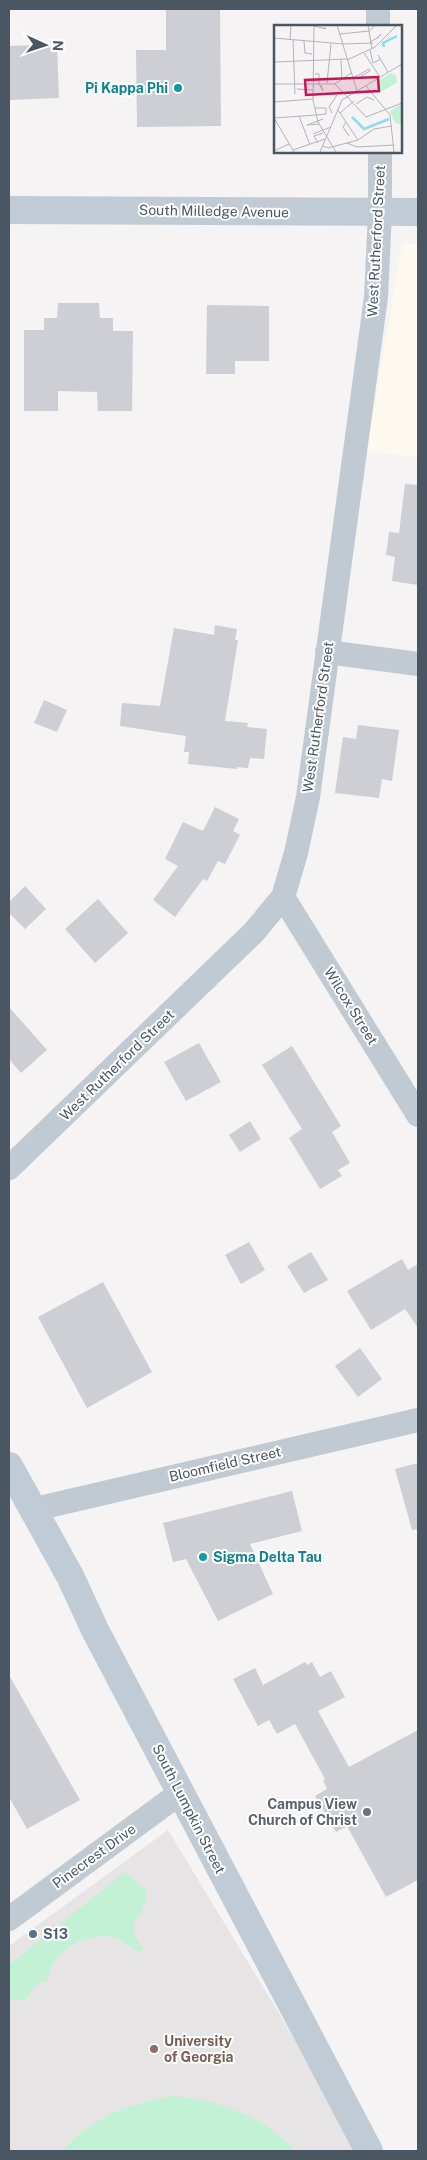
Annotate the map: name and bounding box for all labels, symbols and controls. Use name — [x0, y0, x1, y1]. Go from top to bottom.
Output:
north arrow — [20, 20, 70, 70]
inset map — [274, 25, 402, 152]
text: N — [50, 40, 66, 52]
place label: Pi Kappa Phi — [85, 80, 168, 96]
marker: Pi Kappa Phi — [172, 82, 184, 94]
street label: West Rutherford Street — [364, 165, 388, 317]
street label: South Milledge Avenue — [139, 202, 289, 220]
street label: West Rutherford Street — [299, 640, 337, 794]
street label: Wilcox Street — [321, 964, 381, 1048]
street label: West Rutherford Street — [57, 1006, 177, 1124]
street label: Bloomfield Street — [167, 1443, 283, 1485]
place label: Sigma Delta Tau — [213, 1549, 322, 1565]
marker: Sigma Delta Tau — [197, 1551, 209, 1563]
street label: South Lumpkin Street — [149, 1742, 229, 1876]
place label: Campus View Church of Christ — [248, 1796, 357, 1828]
marker: Campus View Church of Christ — [361, 1806, 373, 1818]
street label: Pinecrest Drive — [49, 1821, 139, 1891]
place label: S13 — [43, 1926, 68, 1942]
marker: S13 — [27, 1928, 39, 1940]
place label: University of Georgia — [164, 2033, 234, 2065]
marker: University of Georgia — [148, 2043, 160, 2055]

